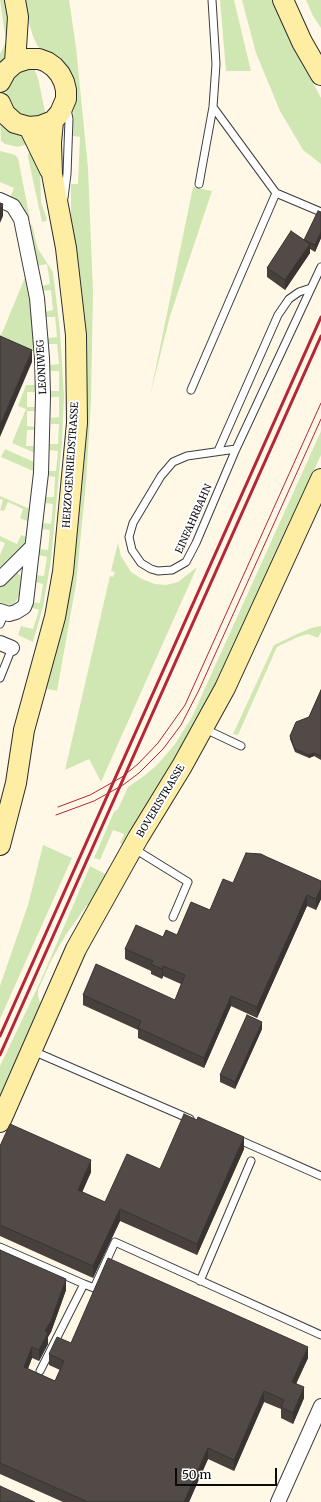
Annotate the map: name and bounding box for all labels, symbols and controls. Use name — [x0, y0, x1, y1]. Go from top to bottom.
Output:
street label: LEONIWEG — [35, 339, 49, 395]
street label: HERZOGENRIEDSTRASSE — [61, 402, 81, 528]
street label: EINFAHRBAHN — [173, 482, 215, 556]
street label: BOVERISTRASSE — [135, 762, 187, 840]
scale bar — [177, 1460, 279, 1486]
text: 50 m — [182, 1467, 211, 1482]

